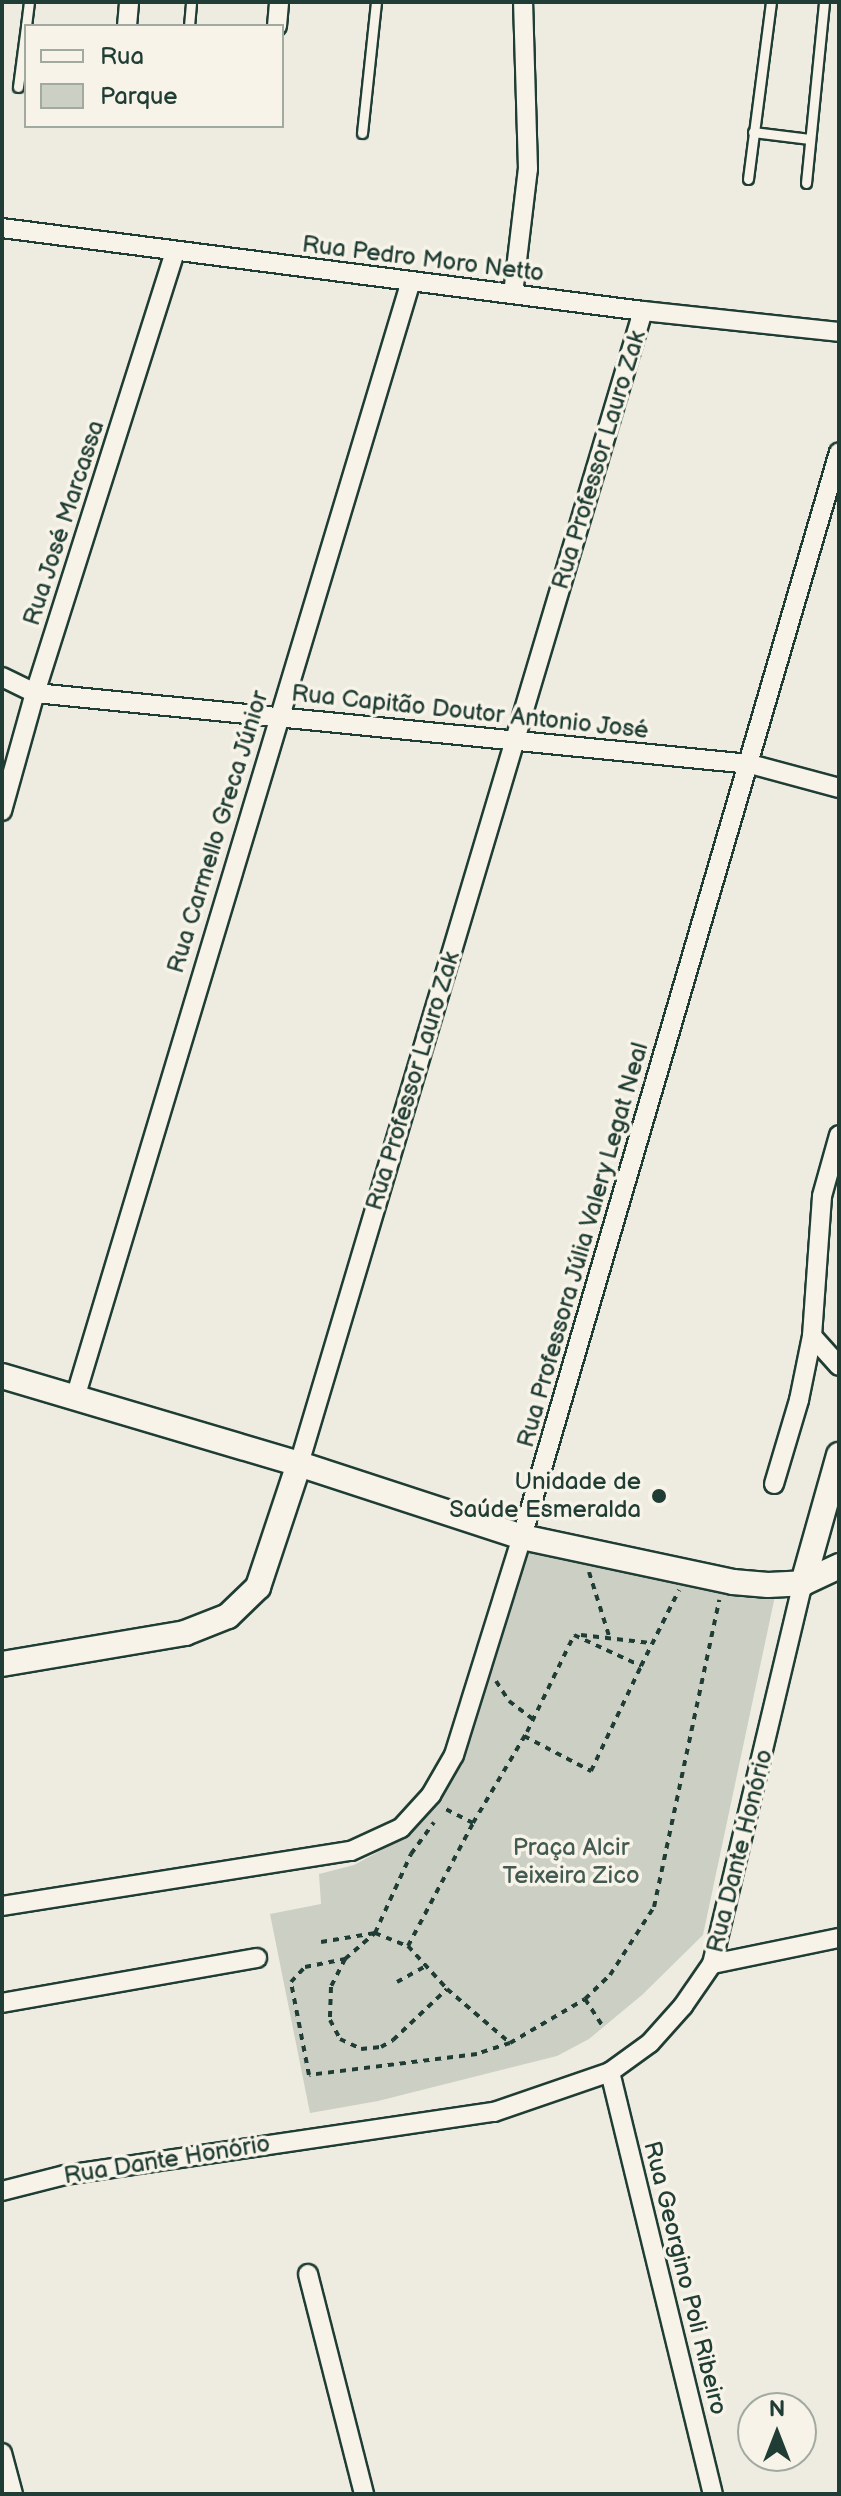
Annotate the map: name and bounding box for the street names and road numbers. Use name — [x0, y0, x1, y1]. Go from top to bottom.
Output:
street label: Rua Pedro Moro Netto — [300, 230, 546, 288]
street label: Rua Professor Lauro Zak — [546, 327, 652, 593]
street label: Rua José Marcassa — [17, 416, 111, 630]
street label: Rua Capitão Doutor Antonio José — [289, 679, 651, 745]
street label: Rua Carmello Greca Júnior — [161, 687, 275, 977]
street label: Rua Professor Lauro Zak — [360, 948, 466, 1214]
street label: Rua Professora Júlia Valery Legat Neal — [511, 1038, 655, 1452]
street label: Rua Dante Honório — [701, 1746, 779, 1956]
street label: Rua Dante Honório — [62, 2129, 272, 2191]
street label: Rua Georgino Poli Ribeiro — [637, 2138, 733, 2418]

